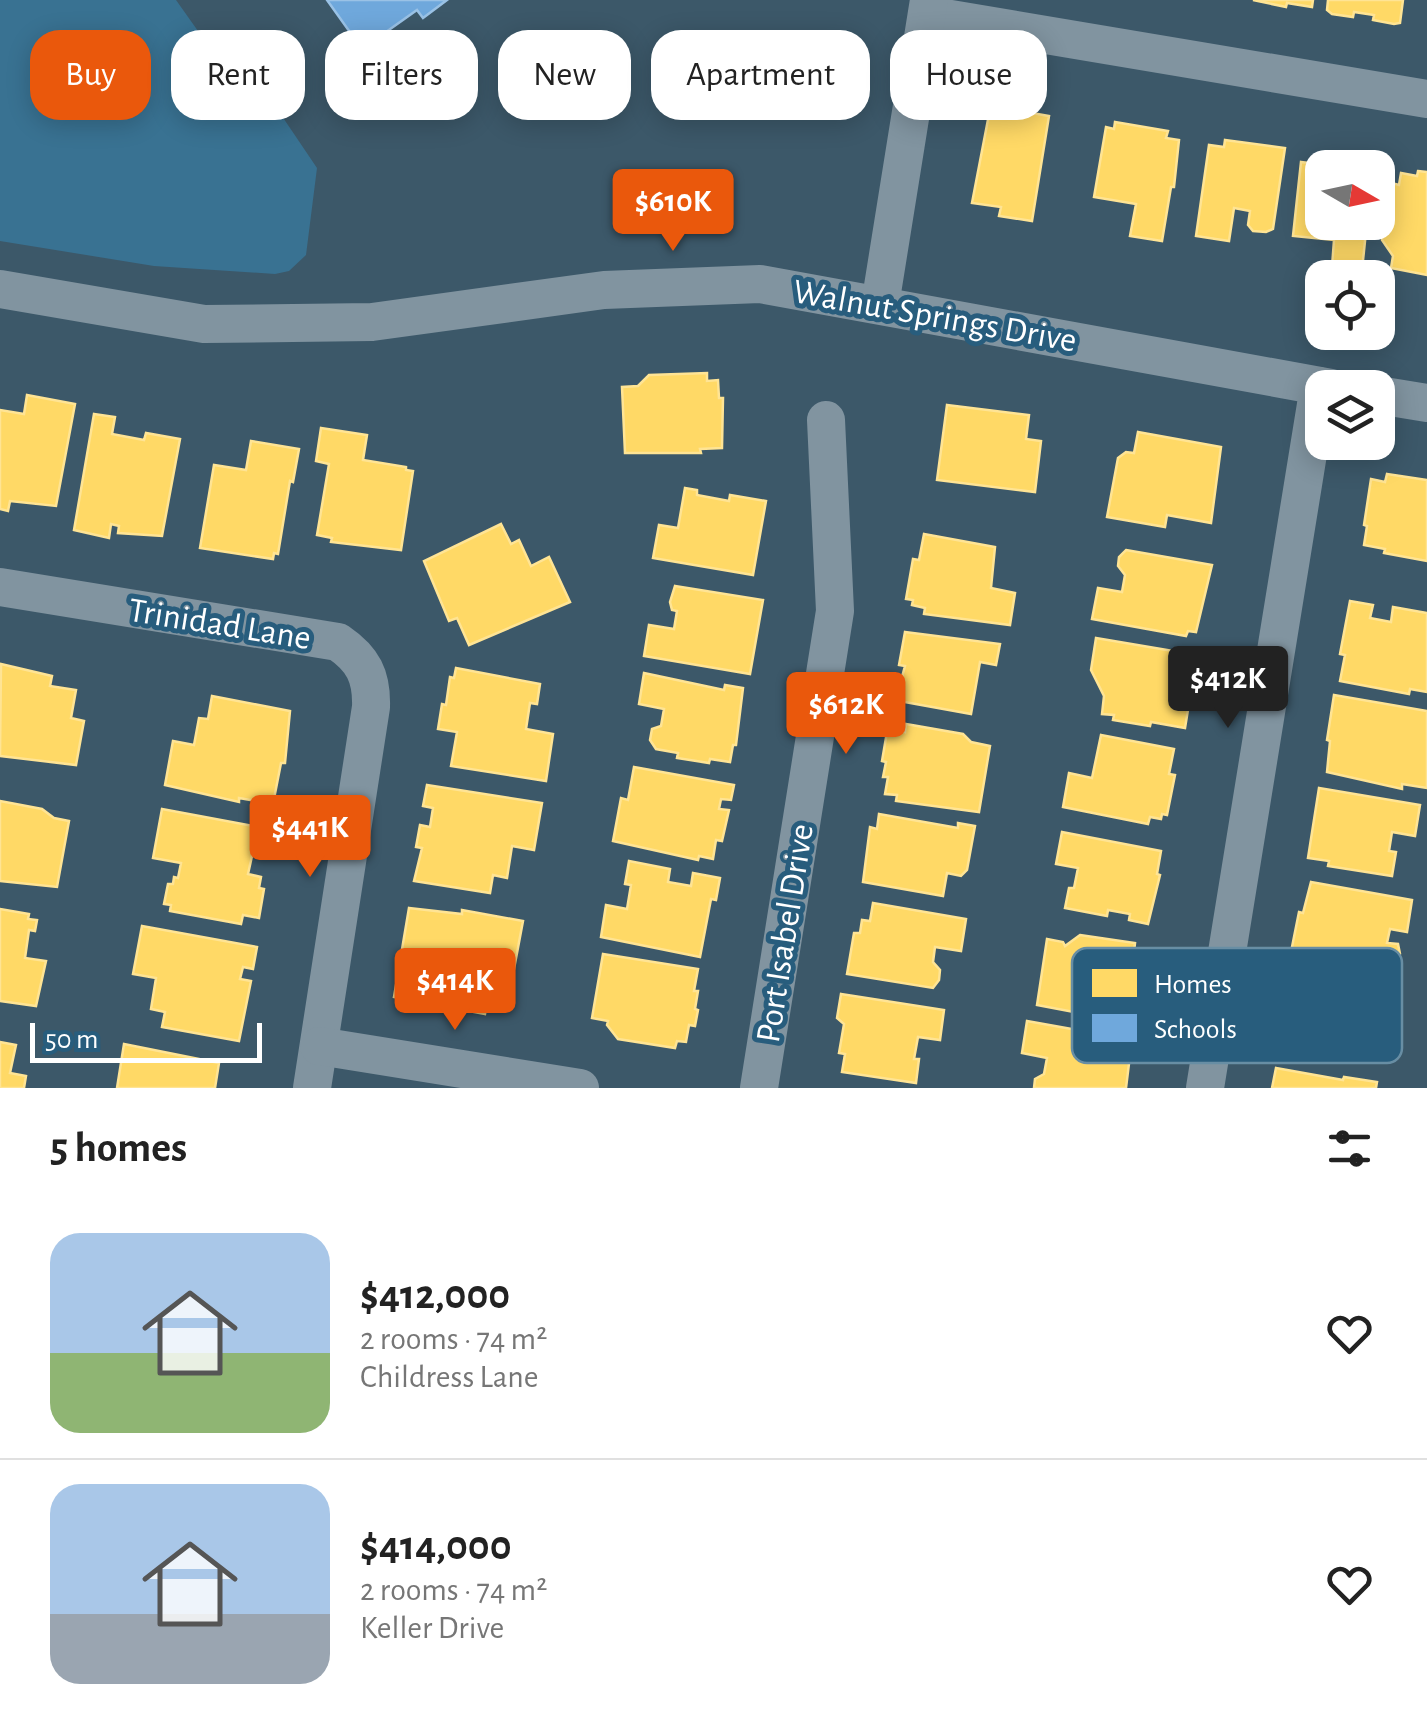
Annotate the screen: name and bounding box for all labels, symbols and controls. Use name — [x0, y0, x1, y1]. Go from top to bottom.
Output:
chip: Buy — [30, 30, 151, 120]
chip: Rent — [171, 30, 305, 120]
chip: Filters — [325, 30, 478, 120]
chip: New — [498, 30, 631, 120]
chip: Apartment — [651, 30, 870, 120]
chip: House — [890, 30, 1047, 120]
north arrow — [1305, 150, 1395, 240]
map controls — [1305, 150, 1395, 460]
pin: $610K — [603, 169, 743, 254]
text: $610K — [635, 185, 711, 217]
button: locate — [1305, 260, 1395, 350]
street label: Walnut Springs Drive — [790, 274, 1079, 359]
button: layers — [1305, 370, 1395, 460]
street label: Trinidad Lane — [126, 593, 313, 656]
pin: $412K — [1158, 646, 1298, 731]
text: $412K — [1190, 662, 1266, 694]
pin: $612K — [776, 672, 916, 757]
text: $612K — [808, 688, 884, 720]
pin: $441K — [240, 795, 380, 880]
text: $441K — [272, 811, 348, 843]
street label: Port Isabel Drive — [751, 821, 820, 1045]
pin: $414K — [385, 948, 525, 1033]
legend — [1072, 948, 1402, 1063]
text: $414K — [417, 964, 493, 996]
text: Homes — [1154, 971, 1232, 999]
text: Schools — [1154, 1016, 1237, 1044]
scale bar — [30, 1018, 262, 1062]
text: 50 m — [45, 1026, 99, 1054]
icon: filters — [1322, 1121, 1377, 1176]
text: 5 homes — [50, 1127, 187, 1169]
icon: home — [130, 1273, 250, 1393]
text: $412,000 — [360, 1274, 510, 1316]
icon: heart — [1322, 1306, 1377, 1361]
text: 2 rooms · 74 m² — [360, 1323, 547, 1355]
text: Childress Lane — [360, 1361, 539, 1393]
icon: home — [130, 1524, 250, 1644]
text: $414,000 — [360, 1525, 512, 1567]
icon: heart — [1322, 1557, 1377, 1612]
text: 2 rooms · 74 m² — [360, 1574, 547, 1606]
text: Keller Drive — [360, 1612, 504, 1644]

